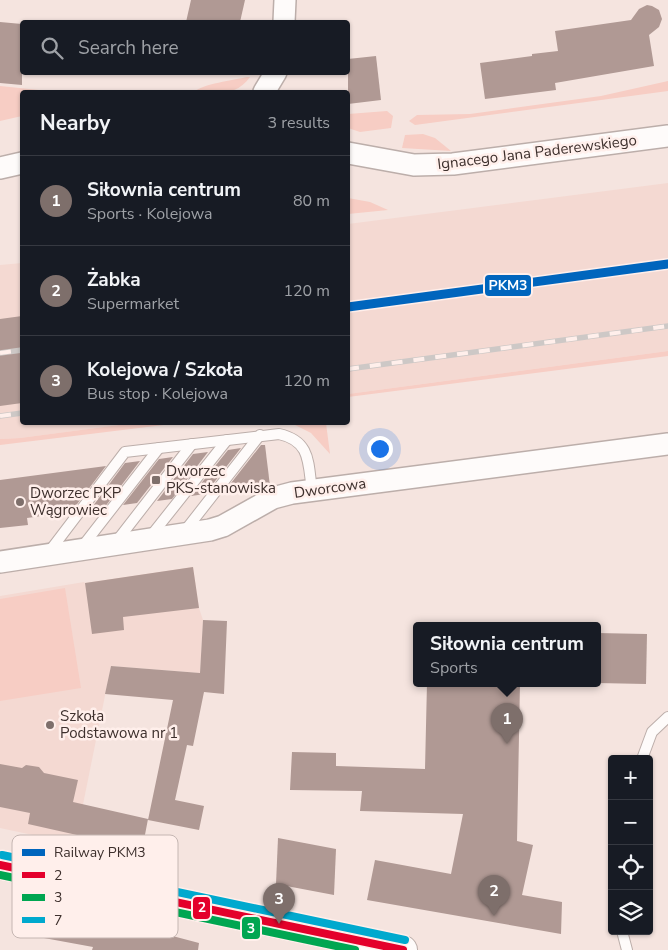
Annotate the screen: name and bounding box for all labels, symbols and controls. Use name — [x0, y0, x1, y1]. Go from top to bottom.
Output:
search box — [20, 20, 350, 75]
icon: search — [38, 34, 66, 62]
text: Search here — [78, 35, 179, 61]
text: Nearby — [40, 109, 110, 137]
text: 3 results — [268, 112, 330, 134]
street label: Ignacego Jana Paderewskiego — [436, 130, 638, 174]
text: Siłownia centrum — [87, 177, 241, 203]
text: 1 — [51, 190, 61, 212]
text: 80 m — [293, 190, 330, 212]
text: Sports · Kolejowa — [87, 203, 213, 225]
text: Żabka — [87, 267, 141, 293]
line badge: PKM3 — [484, 274, 532, 297]
text: PKM3 — [489, 276, 527, 295]
text: 2 — [51, 280, 61, 302]
text: 120 m — [283, 280, 330, 302]
text: Supermarket — [87, 293, 179, 315]
text: Kolejowa / Szkoła — [87, 357, 243, 383]
text: 3 — [51, 370, 61, 392]
text: 120 m — [283, 370, 330, 392]
text: Bus stop · Kolejowa — [87, 383, 228, 405]
your location — [367, 436, 393, 462]
place label: Dworzec PKS-stanowiska — [166, 461, 276, 498]
street label: Dworcowa — [293, 473, 367, 503]
marker: Dworzec PKS-stanowiska — [150, 474, 162, 486]
place label: Dworzec PKP Wągrowiec — [30, 483, 122, 520]
marker: Dworzec PKP Wągrowiec — [14, 496, 26, 508]
popup — [413, 622, 601, 687]
text: Siłownia centrum — [430, 631, 584, 657]
text: Sports — [430, 657, 478, 679]
pin: 1 — [491, 703, 523, 744]
place label: Szkoła Podstawowa nr 1 — [60, 706, 178, 743]
marker: Szkoła Podstawowa nr 1 — [44, 719, 56, 731]
map controls — [608, 755, 653, 935]
button: + — [608, 755, 653, 800]
button: − — [608, 800, 653, 845]
legend — [12, 835, 178, 938]
text: Railway PKM3 — [54, 843, 146, 862]
button: locate — [608, 845, 653, 890]
text: 2 — [54, 866, 62, 885]
pin: 2 — [478, 875, 510, 916]
pin: 3 — [263, 883, 295, 924]
text: 3 — [54, 888, 62, 907]
button: layers — [608, 890, 653, 935]
line badge: 2 — [192, 896, 211, 920]
text: 2 — [198, 898, 206, 917]
text: 7 — [54, 911, 62, 930]
line badge: 3 — [241, 916, 261, 940]
text: 3 — [247, 919, 255, 938]

